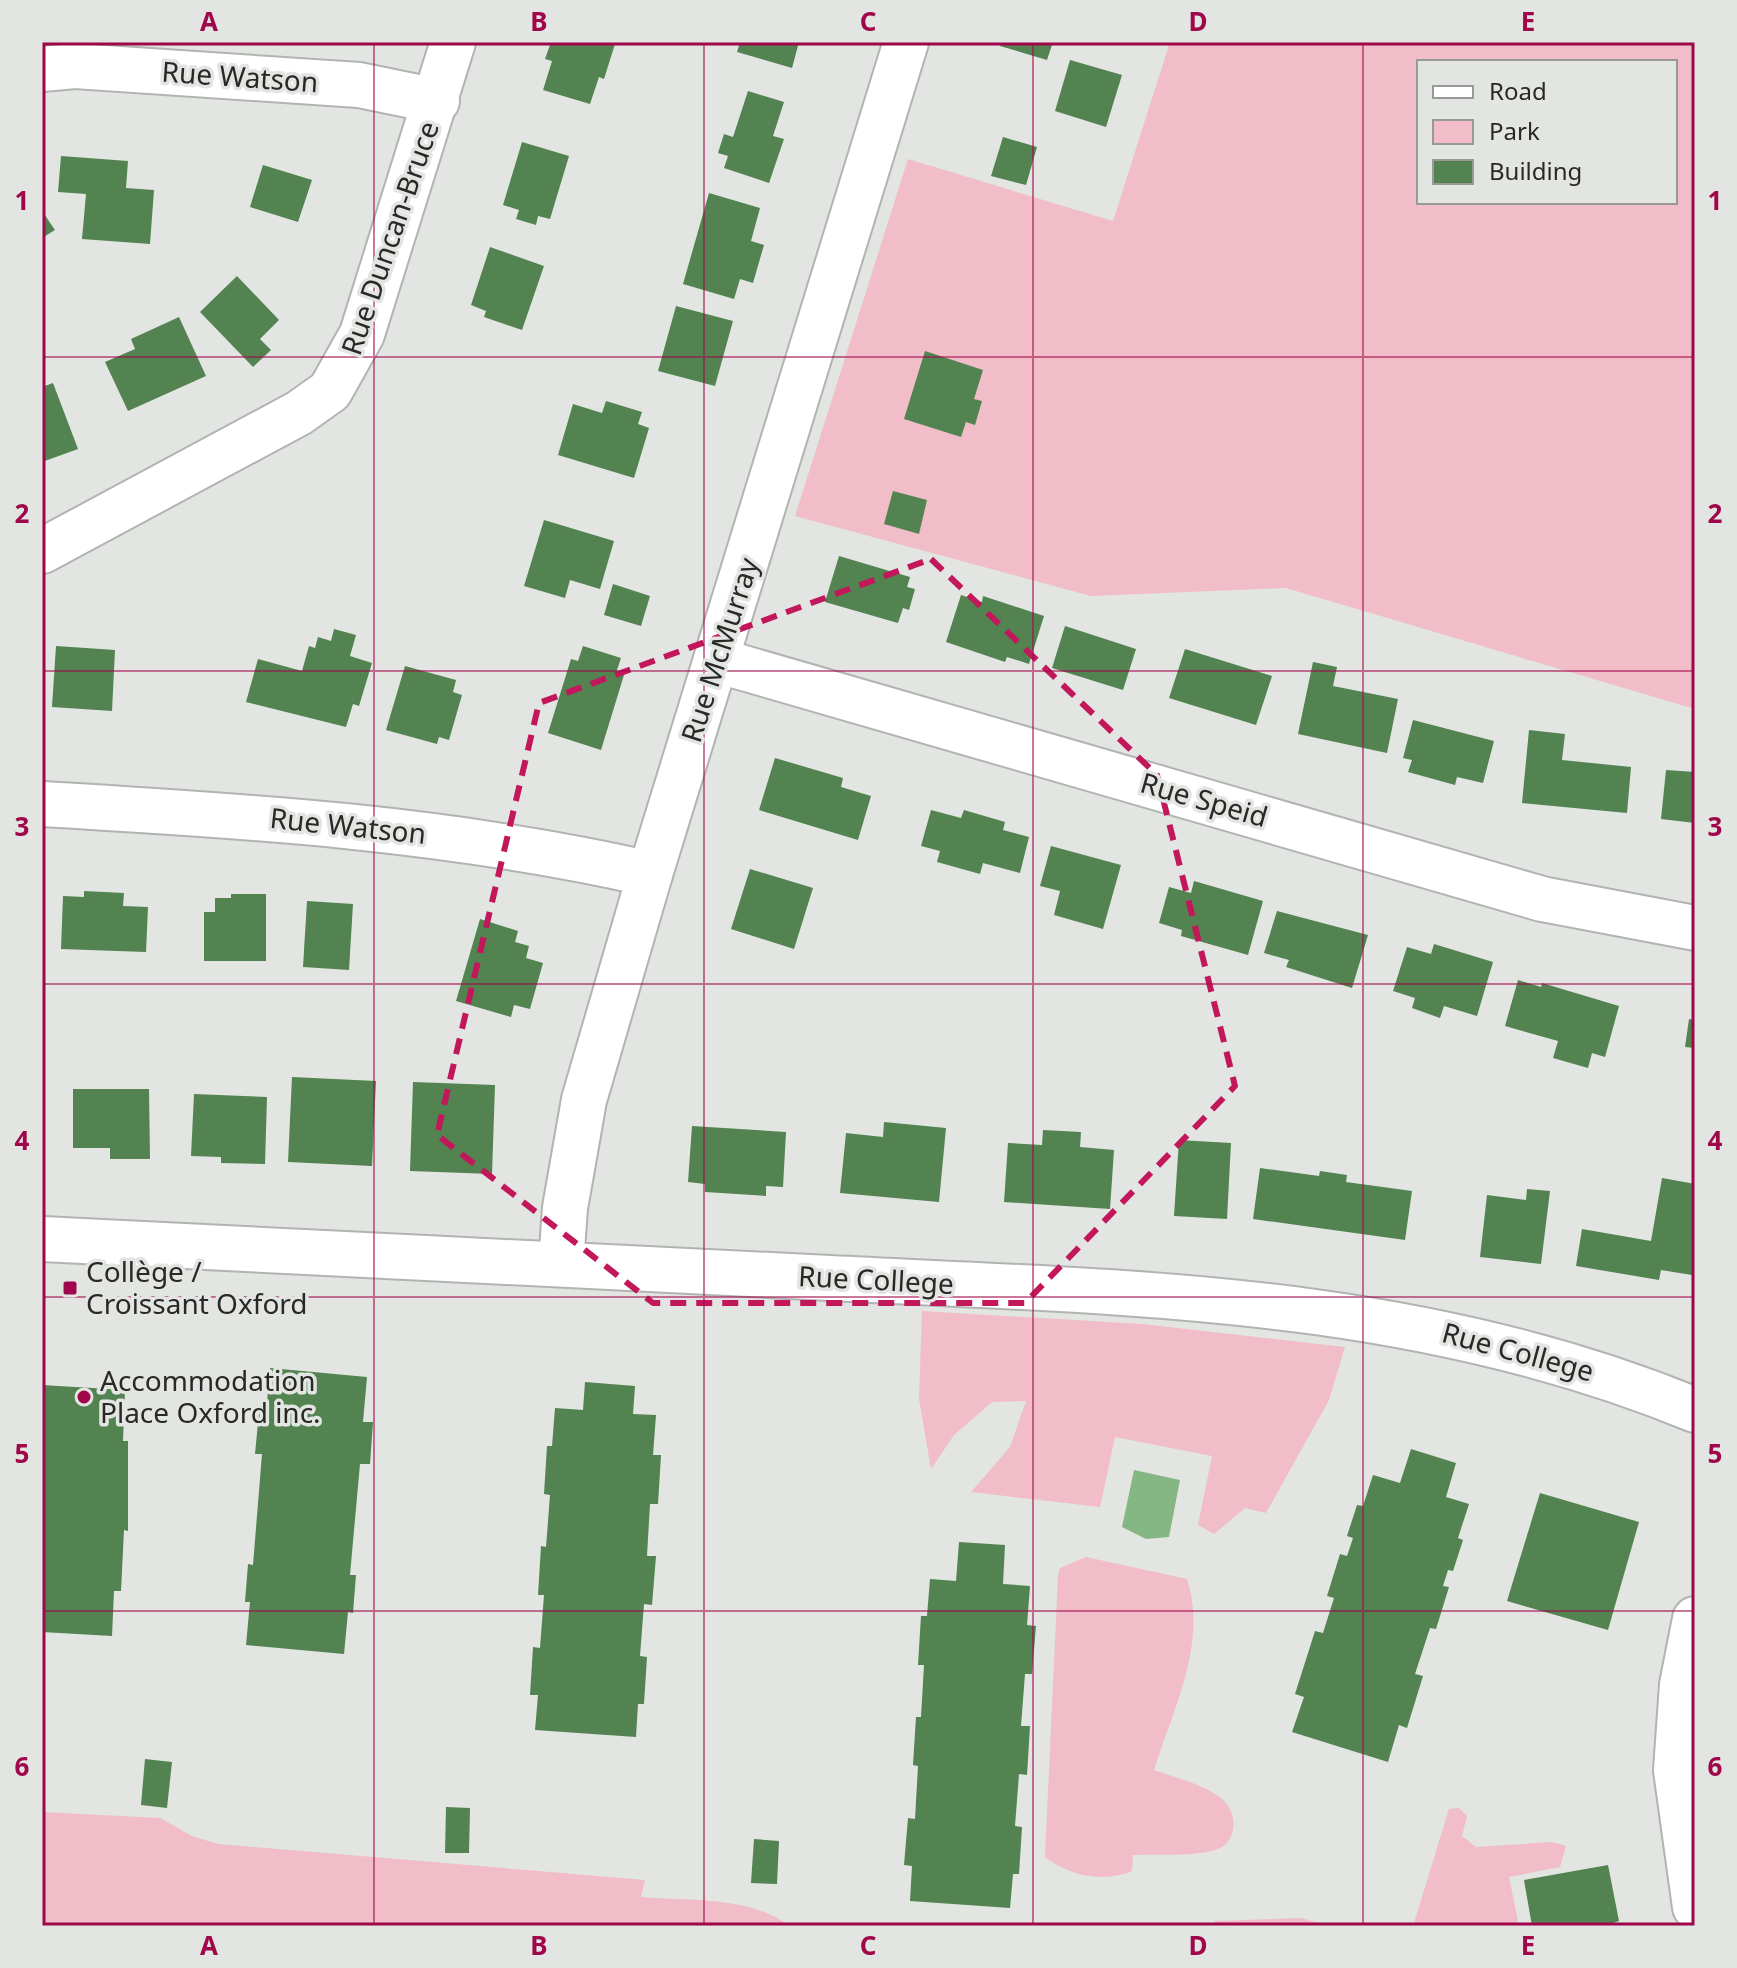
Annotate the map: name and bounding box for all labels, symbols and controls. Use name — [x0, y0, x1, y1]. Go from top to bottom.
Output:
text: A — [200, 3, 218, 39]
text: B — [530, 3, 548, 39]
text: C — [860, 3, 876, 39]
text: D — [1188, 3, 1208, 39]
text: E — [1521, 3, 1535, 39]
street label: Rue Watson — [161, 52, 320, 100]
legend — [1417, 60, 1677, 204]
text: Road — [1489, 74, 1547, 107]
text: Park — [1489, 114, 1540, 147]
street label: Rue Duncan-Bruce — [331, 116, 447, 360]
text: Building — [1489, 154, 1582, 187]
text: 1 — [15, 182, 29, 218]
text: 1 — [1708, 182, 1722, 218]
text: 2 — [15, 495, 30, 531]
text: 2 — [1708, 495, 1723, 531]
street label: Rue McMurray — [671, 552, 767, 747]
street label: Rue Speid — [1136, 763, 1272, 835]
street label: Rue Watson — [268, 798, 428, 852]
text: 3 — [15, 808, 29, 844]
text: 3 — [1708, 808, 1722, 844]
text: 4 — [15, 1122, 30, 1158]
text: 4 — [1708, 1122, 1723, 1158]
place label: Collège / Croissant Oxford — [86, 1252, 308, 1322]
street label: Rue College — [797, 1256, 955, 1302]
marker: Collège / Croissant Oxford — [61, 1279, 79, 1297]
street label: Rue College — [1438, 1313, 1598, 1390]
place label: Accommodation Place Oxford inc. — [100, 1361, 321, 1431]
marker: Accommodation Place Oxford inc. — [75, 1388, 93, 1406]
text: 5 — [15, 1435, 29, 1471]
text: 5 — [1708, 1435, 1722, 1471]
text: 6 — [15, 1748, 30, 1784]
text: 6 — [1708, 1748, 1723, 1784]
text: A — [200, 1927, 218, 1963]
text: B — [530, 1927, 548, 1963]
text: C — [860, 1927, 876, 1963]
text: D — [1188, 1927, 1208, 1963]
text: E — [1521, 1927, 1535, 1963]

